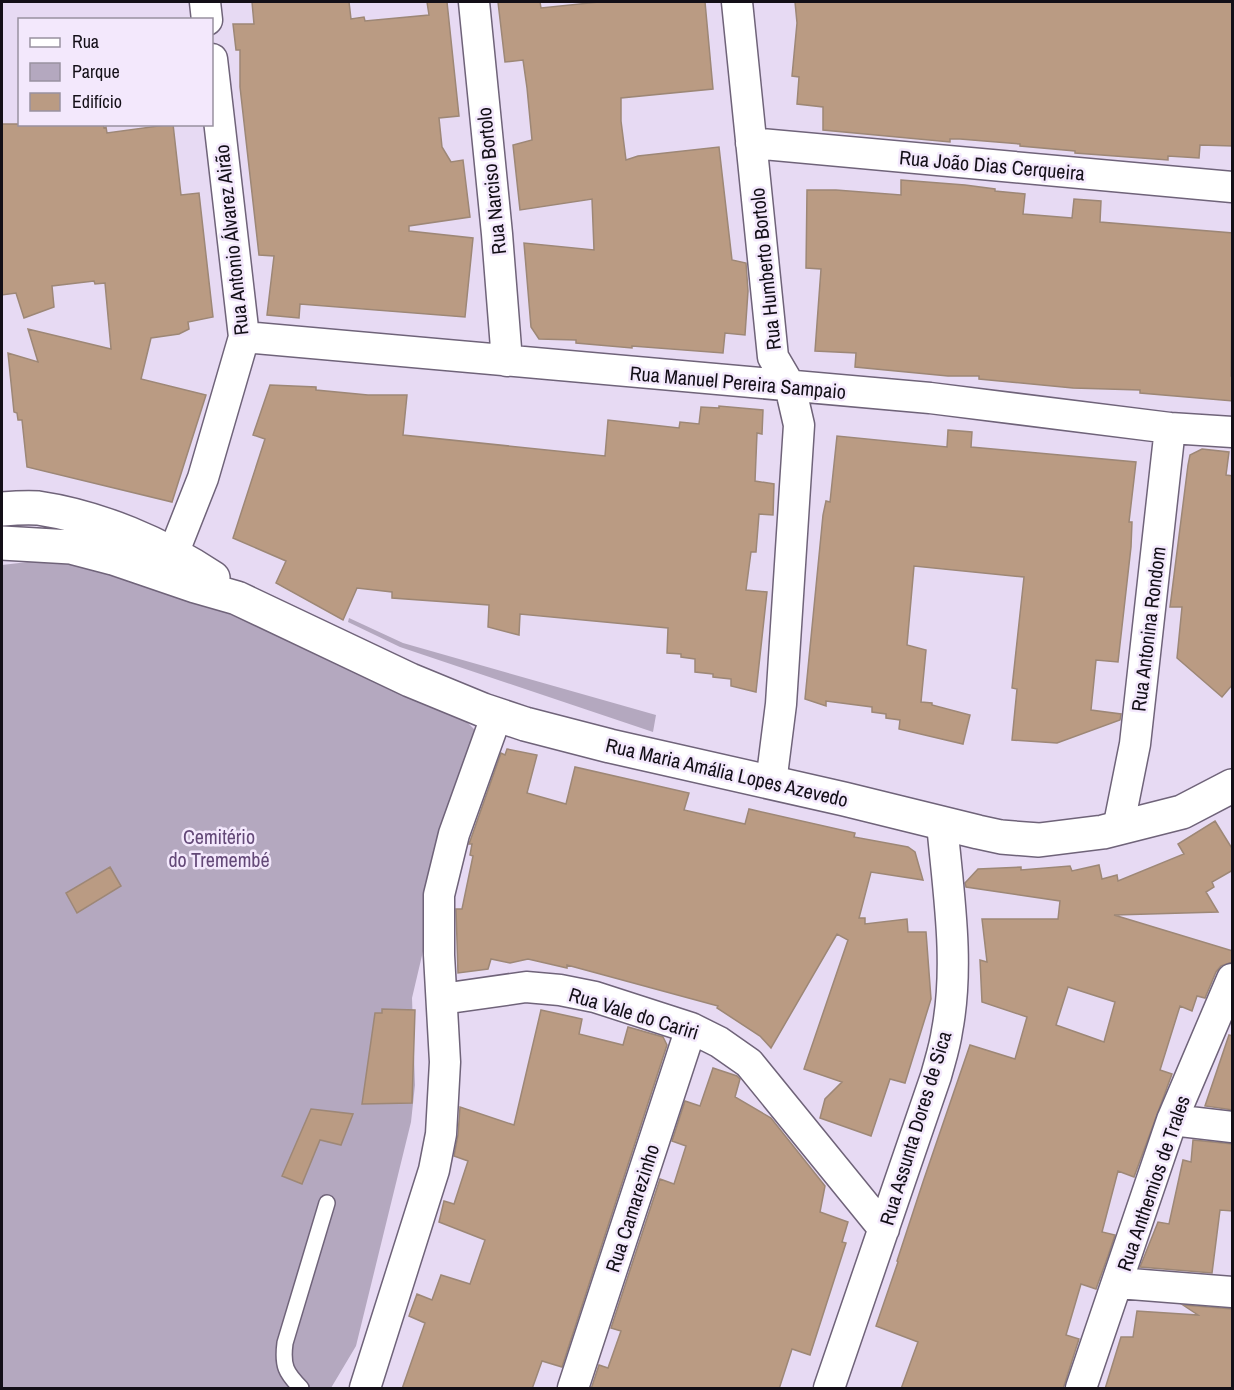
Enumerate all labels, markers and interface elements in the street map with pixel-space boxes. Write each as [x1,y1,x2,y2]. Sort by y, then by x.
legend [18,18,213,126]
text: Rua [72,29,99,54]
text: Parque [72,59,120,84]
text: Edifício [72,89,122,114]
street label: Rua Narciso Bortolo [470,106,512,256]
street label: Rua Antonio Álvarez Airão [208,143,254,337]
street label: Rua João Dias Cerqueira [898,143,1086,187]
street label: Rua Humberto Bortolo [743,186,787,352]
street label: Rua Manuel Pereira Sampaio [629,359,847,405]
street label: Rua Antonina Rondom [1124,545,1172,713]
street label: Rua Maria Amália Lopes Azevedo [603,731,851,813]
park label: Cemitério do Tremembé [168,823,270,873]
street label: Rua Vale do Cariri [566,980,702,1046]
street label: Rua Assunta Dores de Sica [873,1028,957,1228]
street label: Rua Anthemios de Trales [1110,1092,1196,1274]
street label: Rua Camarezinho [599,1141,665,1275]

